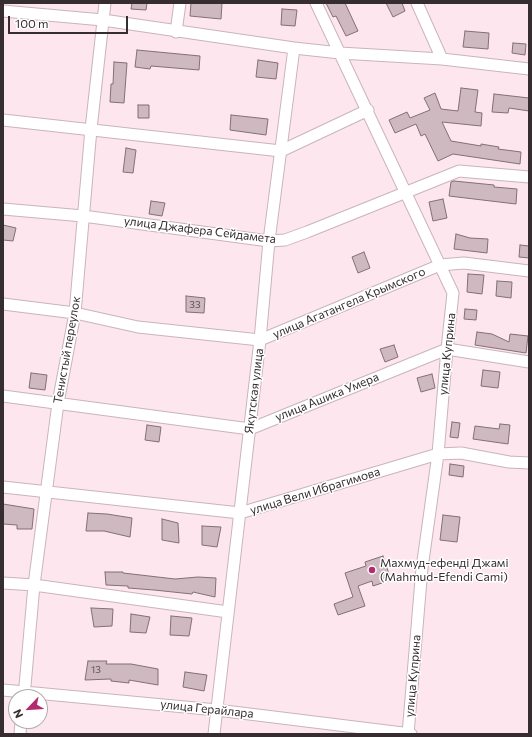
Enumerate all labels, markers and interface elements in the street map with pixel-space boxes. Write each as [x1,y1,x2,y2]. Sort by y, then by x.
scale bar [10,8,130,34]
text: 100 m [15,16,49,30]
street label: улица Джафера Сейдамета [123,214,277,246]
street label: улица Агатангела Крымского [271,264,427,342]
street label: Тенистый переулок [50,295,84,405]
house number: 33 [189,299,201,311]
street label: улица Куприна [436,312,458,396]
street label: Якутская улица [242,347,266,435]
street label: улица Ашика Умера [273,370,381,424]
street label: улица Вели Ибрагимова [248,464,382,518]
place label: Махмуд-ефенді Джамі (Mahmud-Efendi Cami) [380,556,508,584]
marker: Махмуд-ефенді Джамі (Mahmud-Efendi Cami) [367,565,377,575]
street label: улица Куприна [402,634,424,718]
house number: 13 [91,664,101,676]
north arrow [8,689,48,729]
street label: улица Герайлара [160,697,254,721]
text: N [10,707,25,720]

